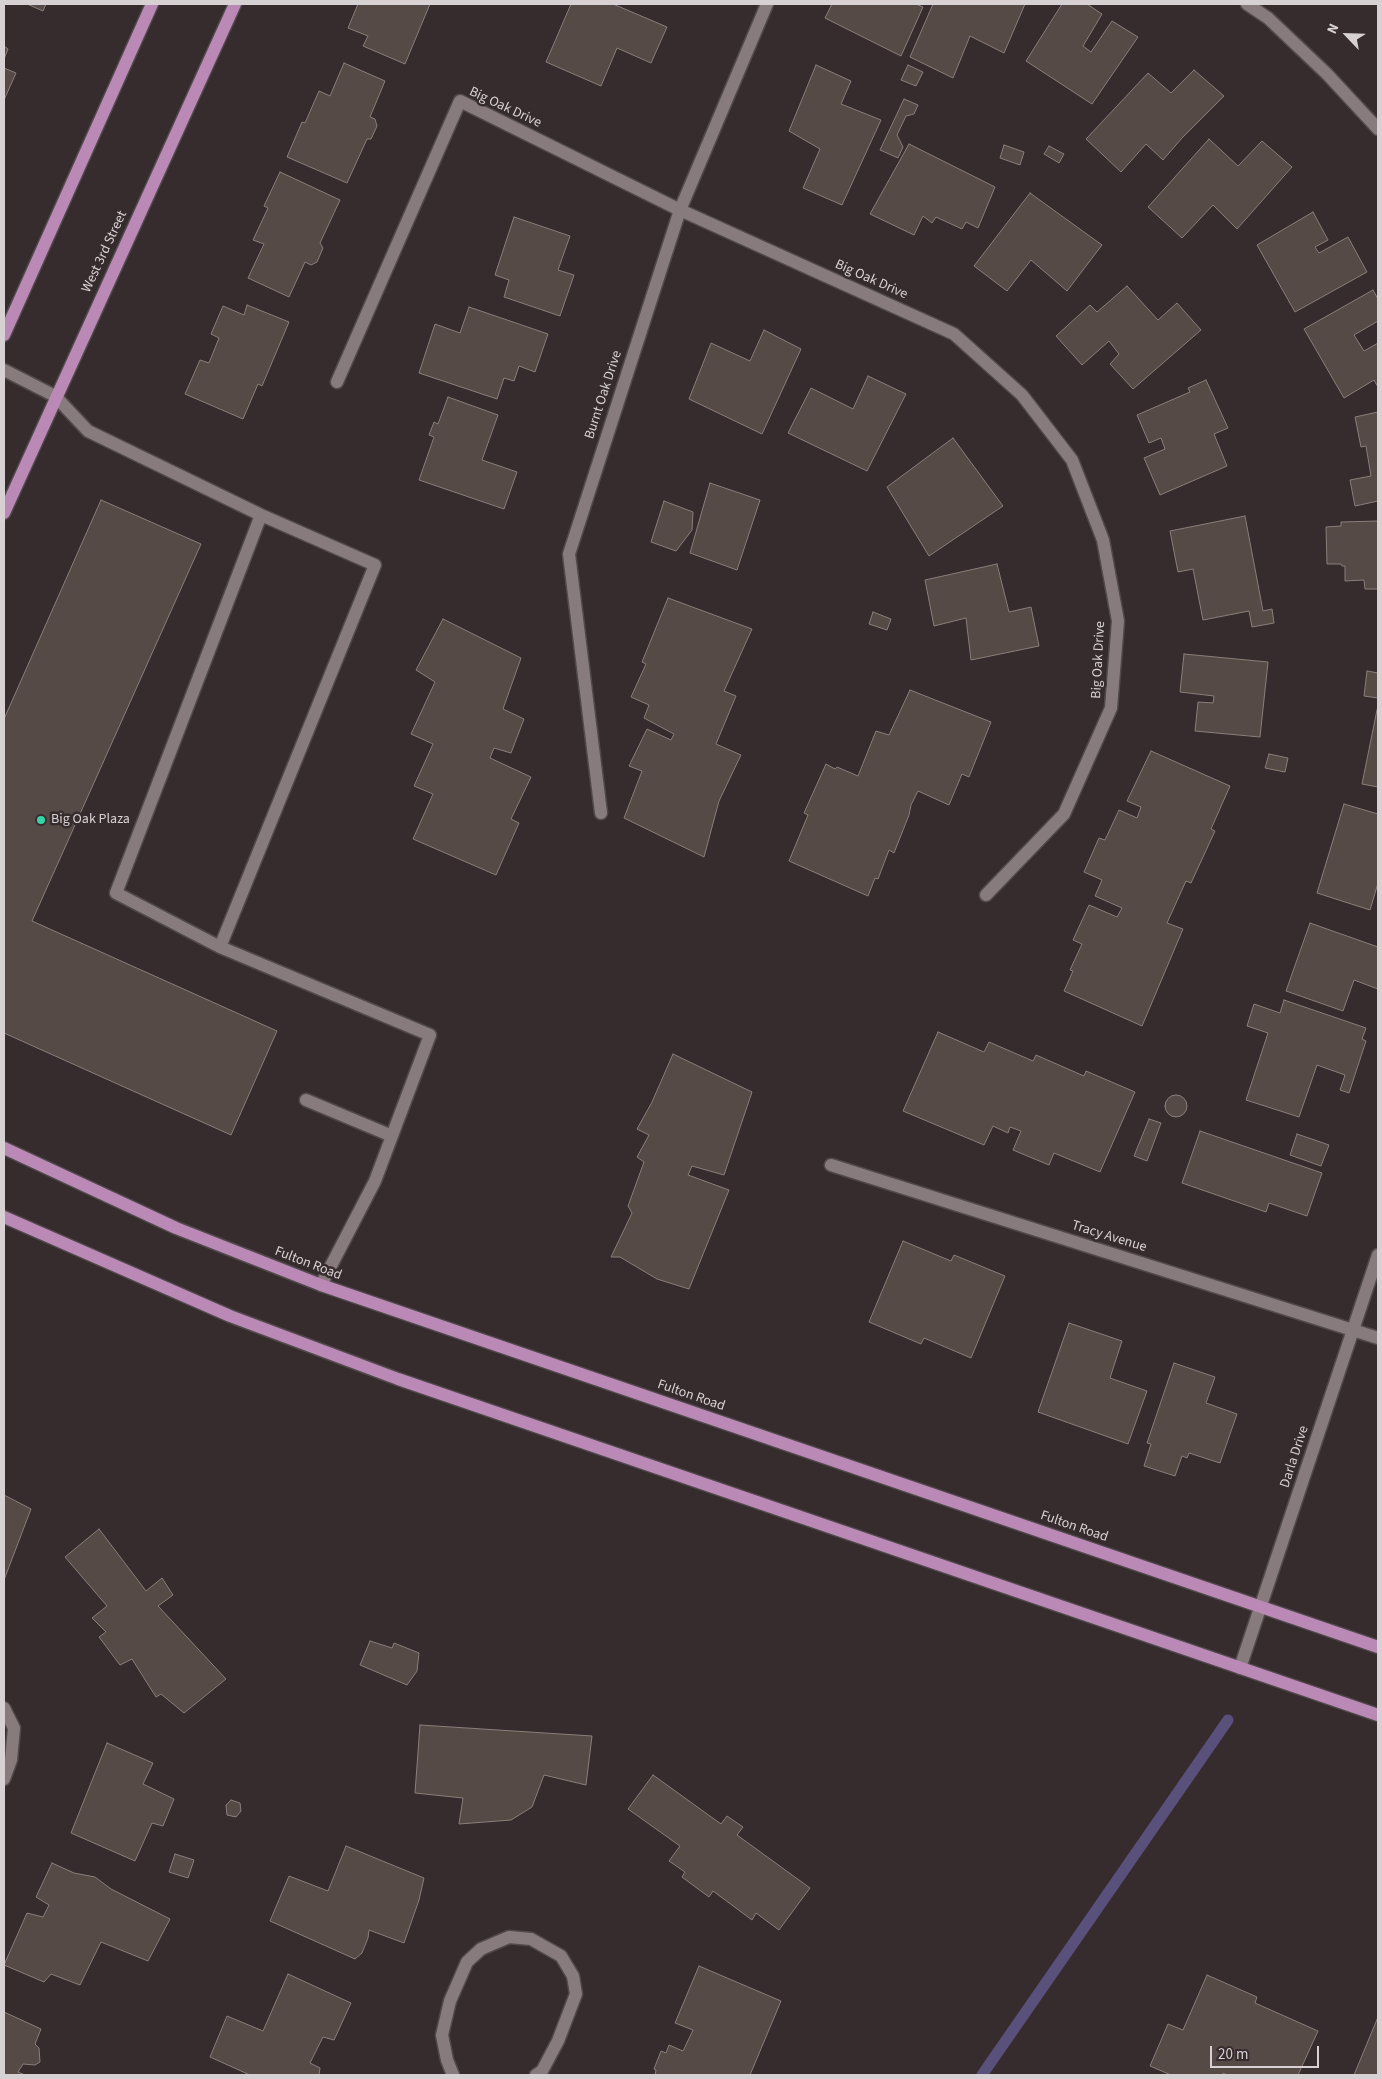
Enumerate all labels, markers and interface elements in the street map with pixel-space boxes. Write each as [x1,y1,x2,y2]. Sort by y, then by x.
north arrow [1322,10,1372,60]
text: N [1322,21,1344,37]
street label: Big Oak Drive [466,84,544,132]
street label: West 3rd Street [79,208,131,296]
street label: Big Oak Drive [832,256,910,304]
street label: Burnt Oak Drive [582,349,626,441]
street label: Big Oak Drive [1089,621,1109,699]
place label: Big Oak Plaza [51,812,130,828]
marker: Big Oak Plaza [35,814,47,826]
street label: Tracy Avenue [1070,1218,1148,1256]
street label: Fulton Road [272,1244,344,1284]
street label: Fulton Road [655,1377,727,1415]
street label: Darla Drive [1277,1424,1313,1490]
street label: Fulton Road [1038,1508,1110,1546]
scale bar [1212,2036,1321,2068]
text: 20 m [1218,2044,1248,2065]

